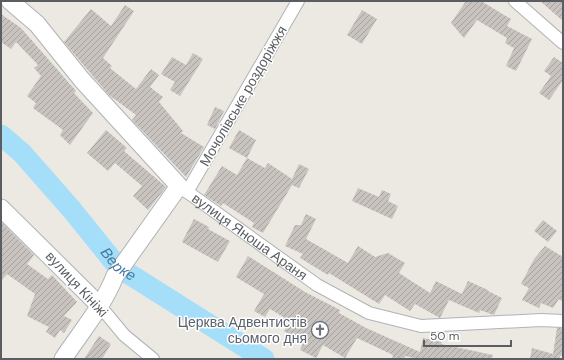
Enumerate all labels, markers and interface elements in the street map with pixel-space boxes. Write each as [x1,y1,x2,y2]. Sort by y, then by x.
street label: Мочолівське роздоріжжя [195,22,291,170]
street label: вулиця Яноша Араня [188,189,311,284]
water label: Верке [96,243,140,286]
street label: вулиця Кініжі [42,247,112,321]
place label: Церква Адвентистів сьомого дня [178,313,307,347]
church icon: Церква Адвентистів сьомого дня [310,320,330,340]
scale bar [424,322,511,348]
text: 50 m [430,328,459,344]

